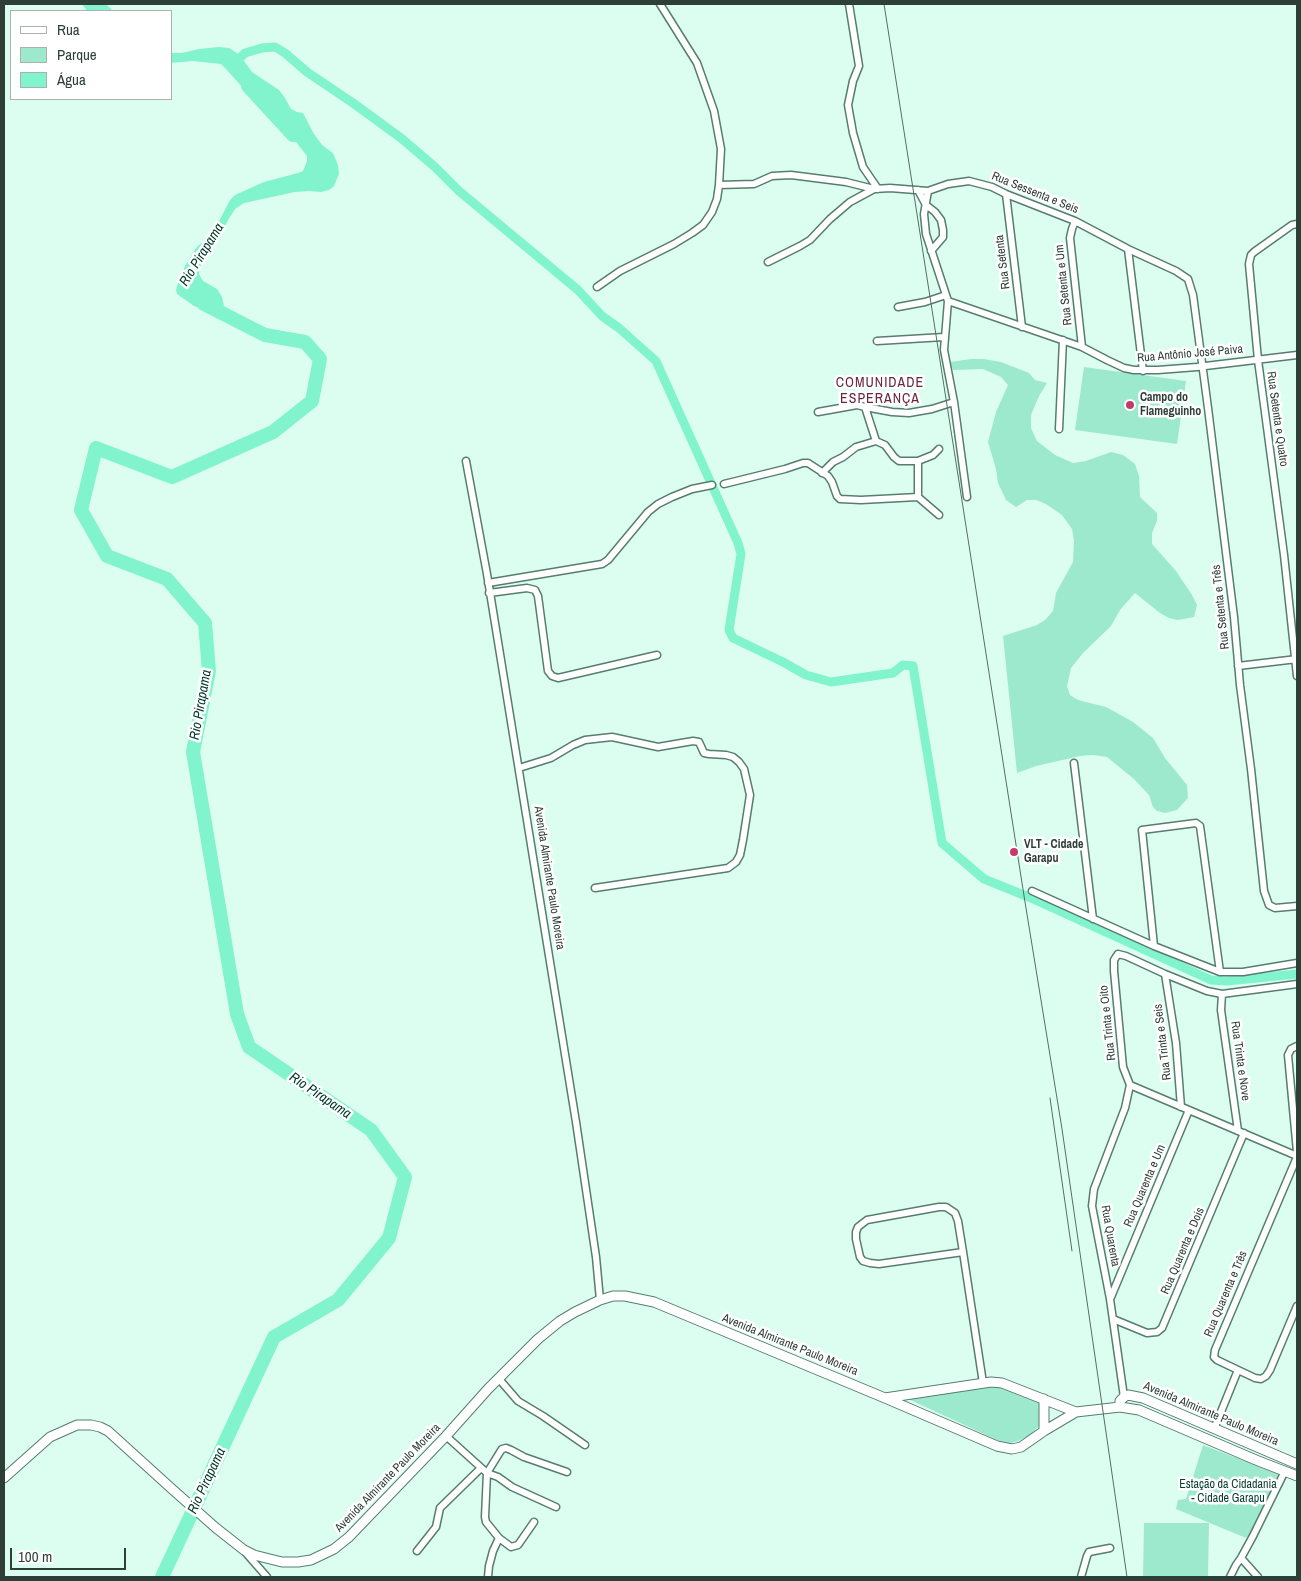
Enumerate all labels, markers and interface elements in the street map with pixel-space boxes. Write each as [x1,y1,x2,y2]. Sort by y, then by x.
legend [10,10,172,100]
text: Rua [57,19,80,40]
text: Parque [57,44,97,65]
text: Água [57,69,86,90]
street label: Rua Sessenta e Seis [989,169,1081,217]
water label: Rio Pirapama [176,221,228,289]
street label: Rua Setenta [993,234,1013,290]
street label: Rua Setenta e Um [1053,244,1075,326]
street label: Rua Antônio José Paiva [1137,342,1243,366]
street label: Rua Setenta e Quatro [1263,371,1291,467]
district label: COMUNIDADE ESPERANÇA [835,375,925,408]
place label: Campo do Flameguinho [1140,391,1201,419]
marker: Campo do Flameguinho [1124,399,1136,411]
street label: Rua Setenta e Três [1209,564,1233,650]
water label: Rio Pirapama [187,669,215,741]
street label: Avenida Almirante Paulo Moreira [531,805,567,951]
place label: VLT - Cidade Garapu [1024,838,1083,866]
marker: VLT - Cidade Garapu [1008,846,1020,858]
street label: Rua Trinta e Oito [1097,985,1119,1061]
street label: Rua Trinta e Seis [1151,1003,1175,1081]
street label: Rua Trinta e Nove [1227,1020,1253,1102]
water label: Rio Pirapama [286,1069,354,1123]
street label: Rua Quarenta e Um [1121,1143,1169,1229]
street label: Rua Quarenta [1098,1204,1122,1268]
street label: Rua Quarenta e Dois [1158,1205,1208,1297]
street label: Rua Quarenta e Três [1201,1249,1251,1339]
street label: Avenida Almirante Paulo Moreira [720,1311,860,1379]
street label: Avenida Almirante Paulo Moreira [1141,1379,1281,1449]
street label: Avenida Almirante Paulo Moreira [332,1421,444,1535]
water label: Rio Pirapama [184,1445,230,1517]
park label: Estação da Cidadania - Cidade Garapu [1179,1478,1277,1506]
scale bar [12,1538,129,1570]
text: 100 m [18,1546,52,1567]

